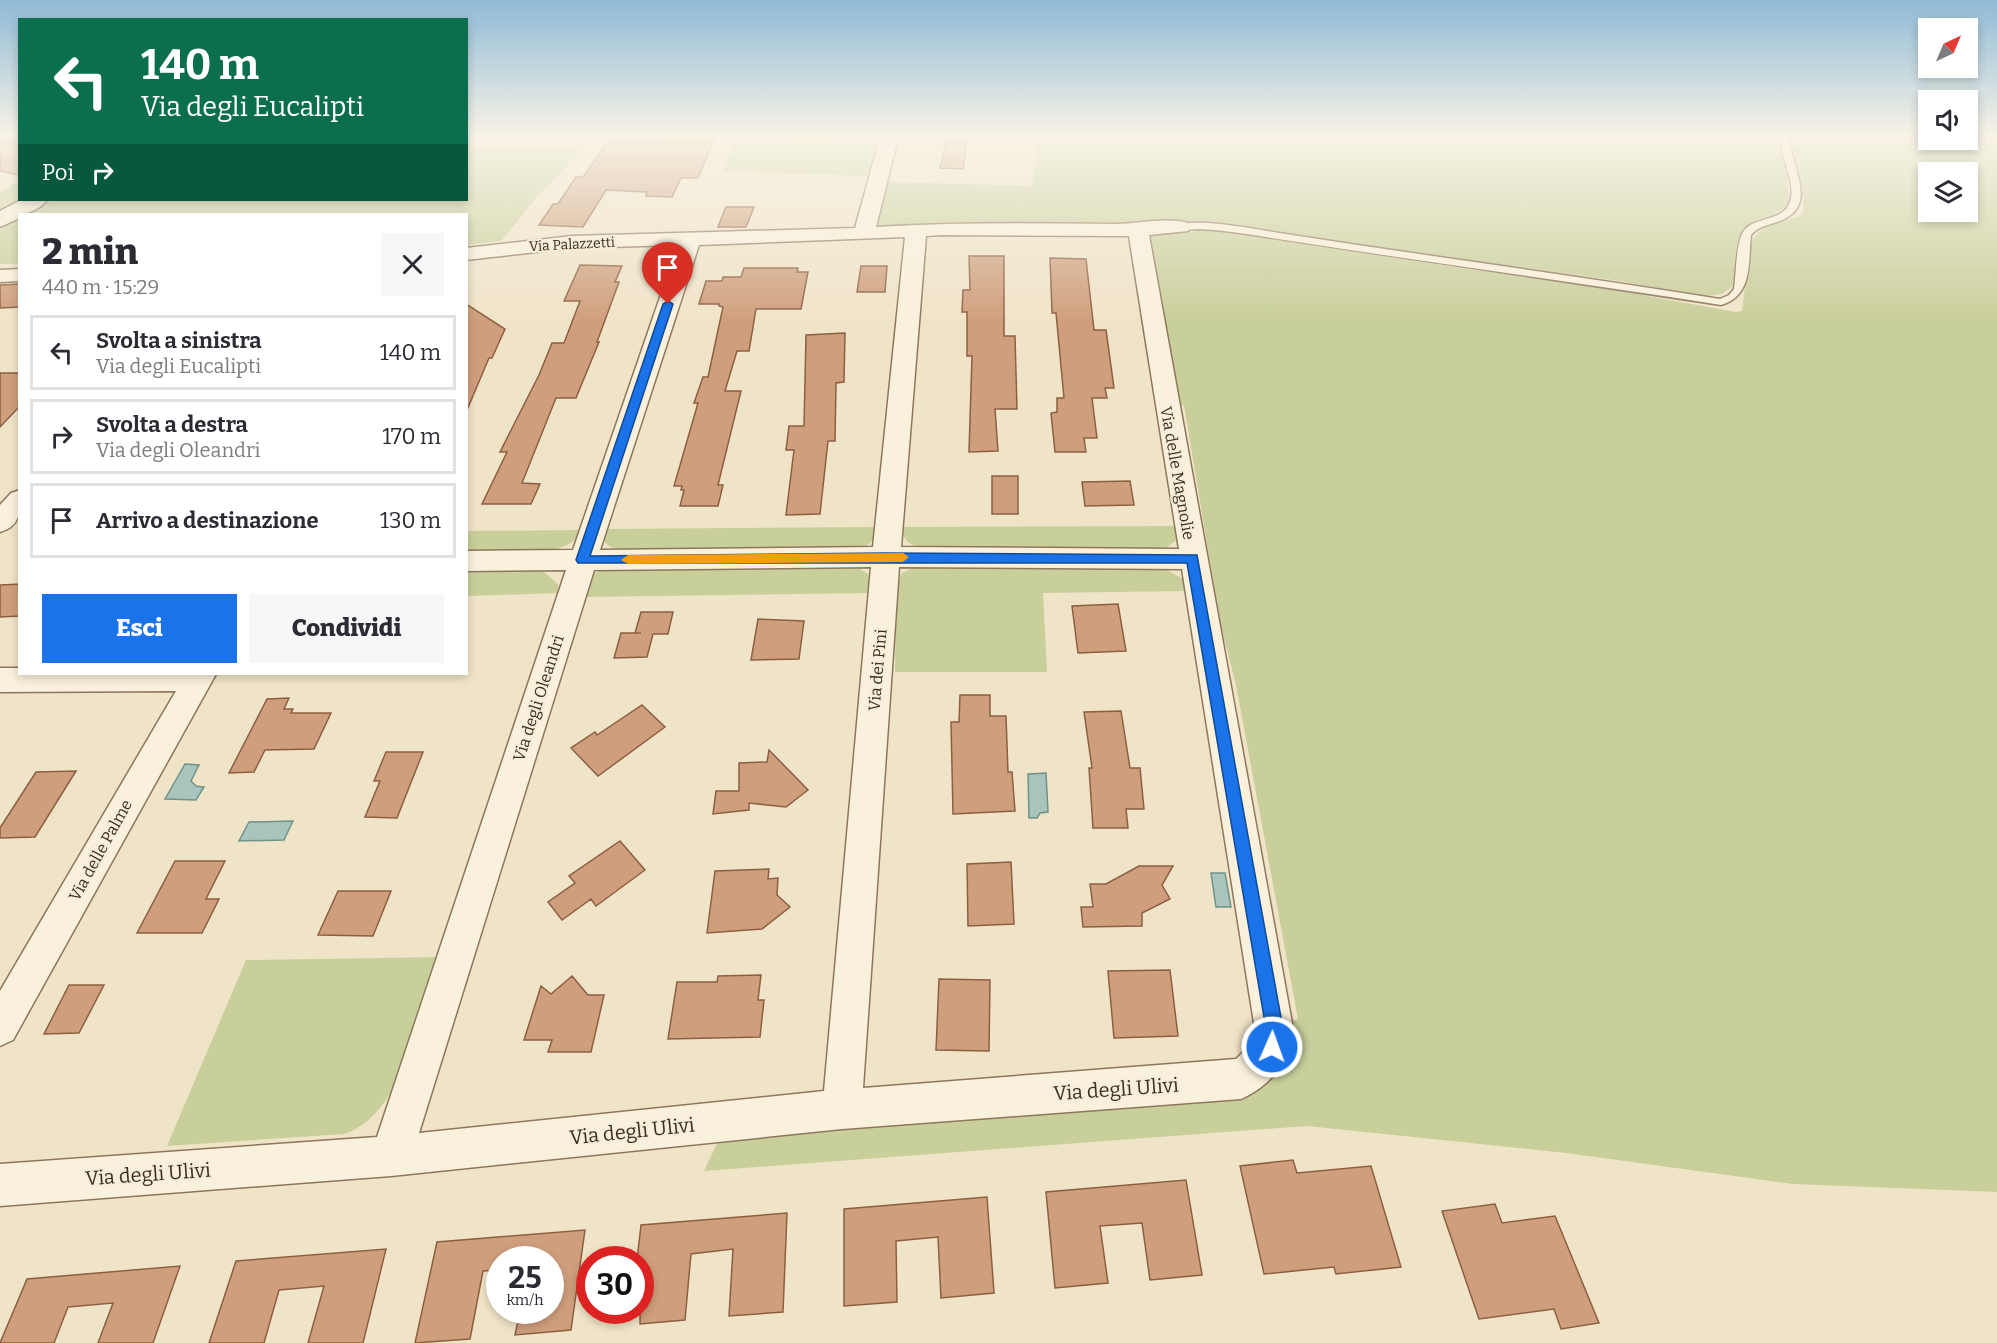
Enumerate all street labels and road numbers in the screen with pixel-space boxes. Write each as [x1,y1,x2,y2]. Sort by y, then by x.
street label: Via Palazzetti [529,234,615,255]
street label: Via delle Magnolie [1156,405,1199,541]
street label: Via dei Pini [864,628,891,712]
street label: Via degli Oleandri [509,632,568,764]
street label: Via delle Palme [65,796,136,904]
street label: Via degli Ulivi [1052,1073,1180,1105]
street label: Via degli Ulivi [568,1112,696,1150]
street label: Via degli Ulivi [84,1158,212,1190]

